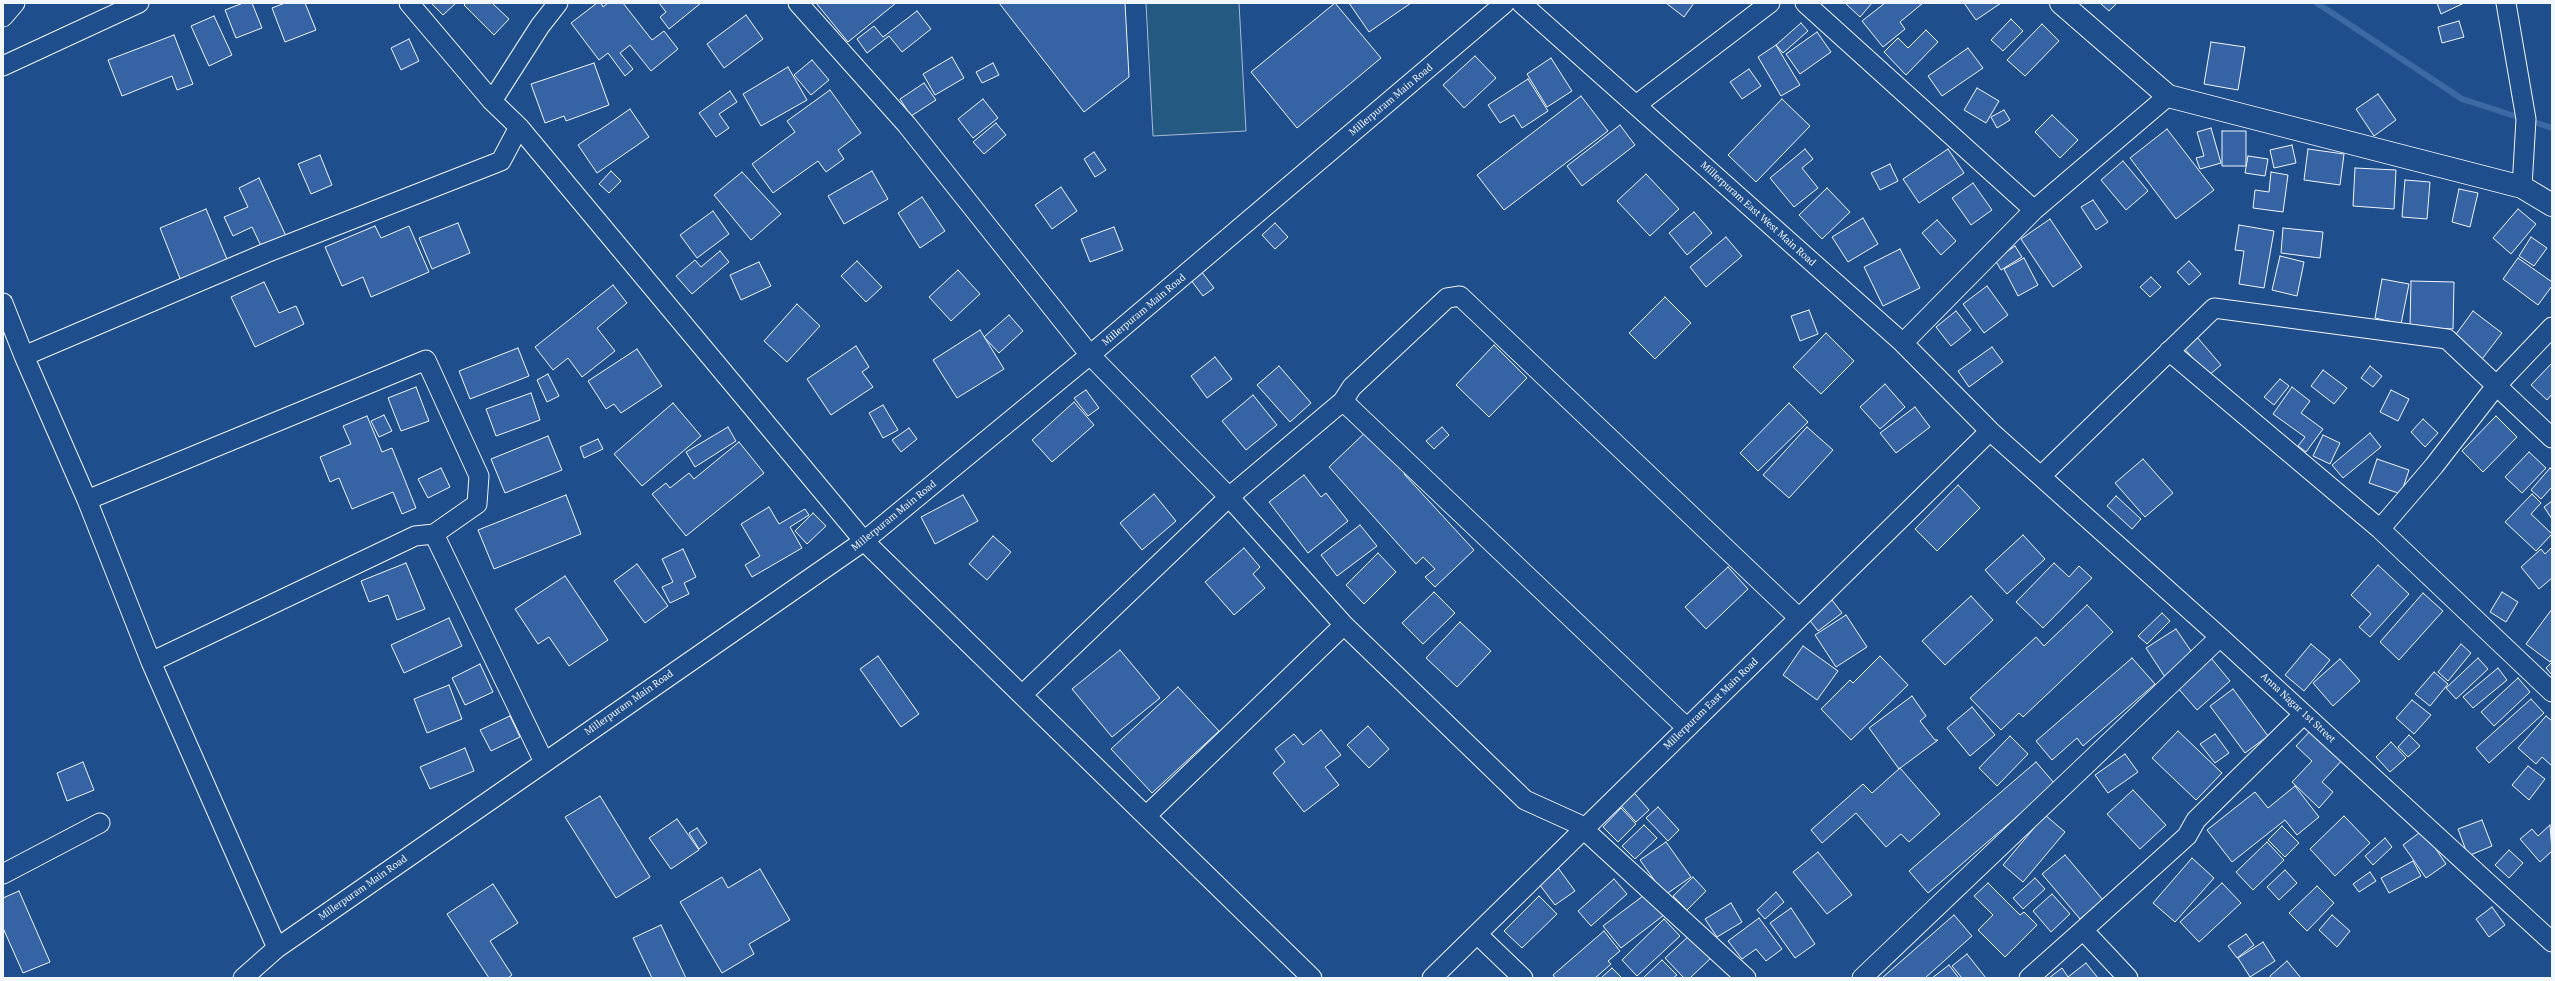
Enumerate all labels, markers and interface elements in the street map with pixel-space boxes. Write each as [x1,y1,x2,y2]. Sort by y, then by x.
street label: Millerpuram Main Road [1347,62,1435,138]
street label: Millerpuram East West Main Road [1698,159,1818,269]
street label: Millerpuram Main Road [1100,272,1188,348]
street label: Millerpuram Main Road [849,478,939,554]
street label: Millerpuram East Main Road [1661,656,1761,752]
street label: Millerpuram Main Road [582,668,676,738]
street label: Anna Nagar 1st Street [2258,670,2338,746]
street label: Millerpuram Main Road [316,853,410,923]

